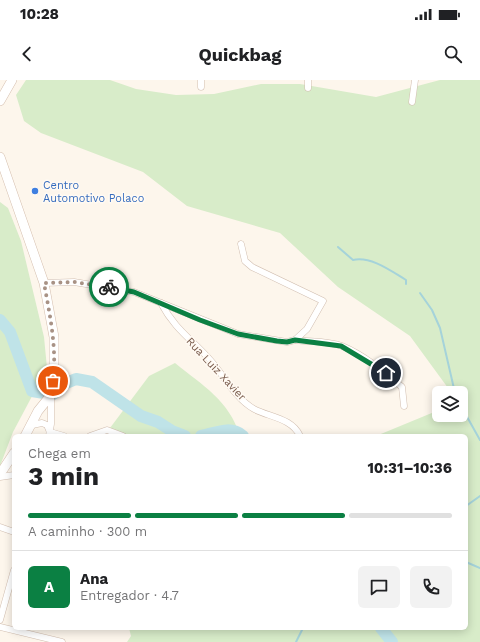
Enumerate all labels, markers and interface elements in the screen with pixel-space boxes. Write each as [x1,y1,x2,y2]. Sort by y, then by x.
text: 10:28 [20,5,59,23]
icon: back [16,43,38,65]
icon: search [442,43,464,65]
text: Quickbag [199,44,281,65]
place label: Centro Automotivo Polaco [43,179,144,205]
marker: Centro Automotivo Polaco [30,186,40,196]
courier [89,267,129,307]
icon: bike [98,276,120,298]
street label: Rua Luiz Xavier [183,335,249,404]
pin [369,356,403,390]
icon: home [375,362,397,384]
pin [36,364,70,398]
icon: bag [42,370,64,392]
map controls [432,386,468,422]
button: layers [432,386,468,422]
text: Chega em [28,446,91,461]
text: 10:31–10:36 [367,459,452,477]
text: 3 min [28,461,99,491]
text: A caminho · 300 m [28,524,147,539]
button: chat [358,566,400,608]
button: phone [410,566,452,608]
text: Ana [80,570,108,588]
text: A [44,578,54,596]
text: Entregador · 4.7 [80,588,179,603]

